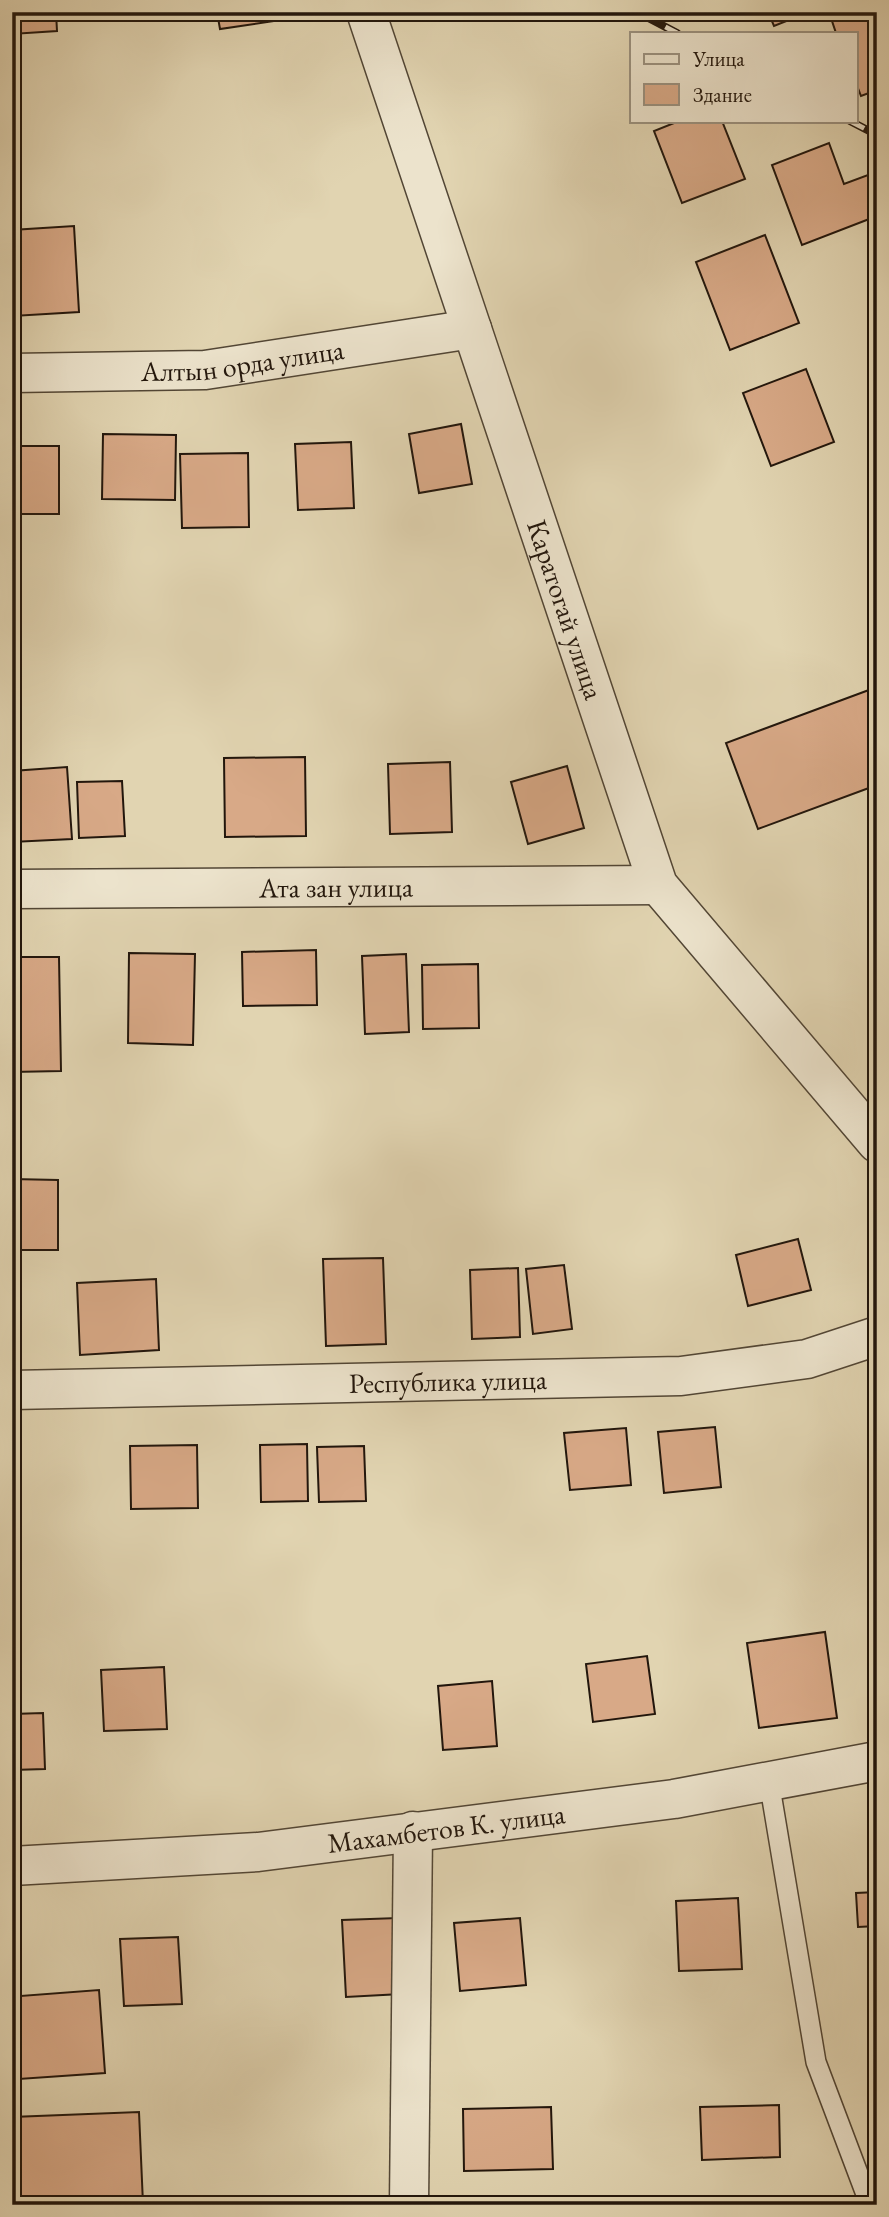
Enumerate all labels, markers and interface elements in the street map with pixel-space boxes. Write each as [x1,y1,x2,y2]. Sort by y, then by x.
legend [630,32,858,122]
text: Улица [692,45,745,72]
text: Здание [693,81,752,108]
street label: Алтын орда улица [140,331,347,389]
street label: Каратогай улица [519,515,613,705]
street label: Ата зан улица [258,869,414,905]
street label: Республика улица [349,1361,548,1401]
street label: Махамбетов К. улица [325,1795,568,1861]

